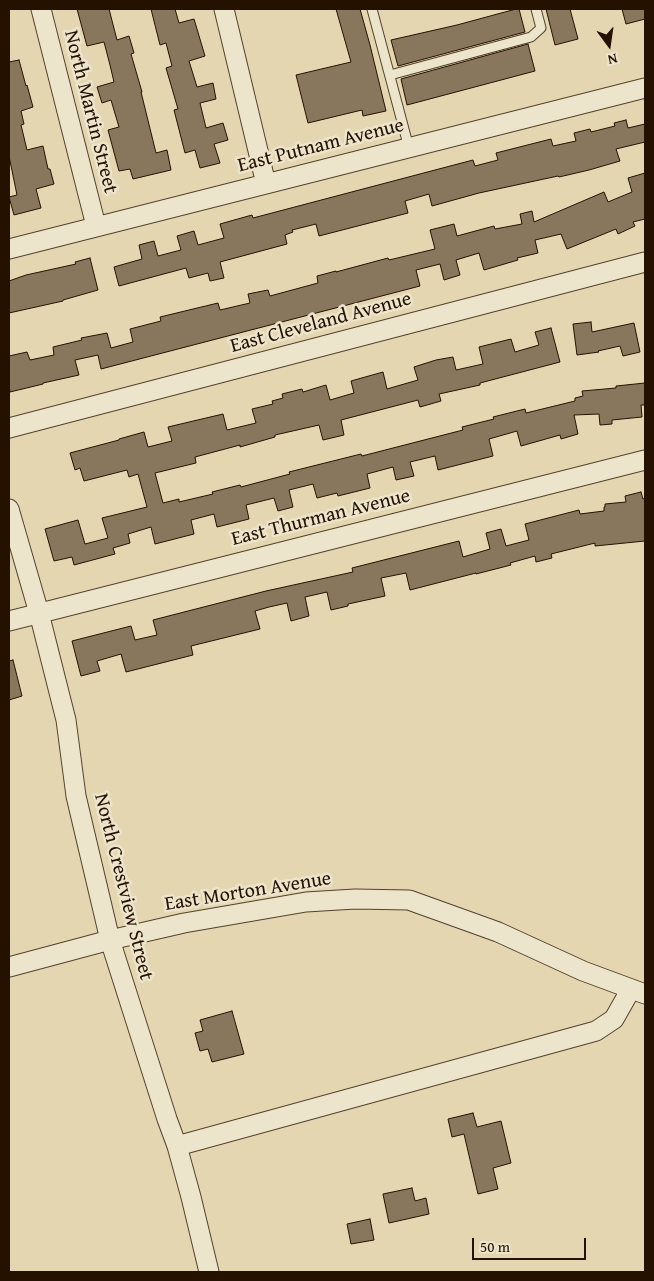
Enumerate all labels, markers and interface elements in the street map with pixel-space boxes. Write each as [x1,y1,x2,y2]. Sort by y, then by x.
north arrow [584,20,634,70]
street label: North Martin Street [58,28,122,196]
text: N [606,49,620,70]
street label: East Putnam Avenue [235,114,407,178]
street label: East Cleveland Avenue [228,287,414,359]
street label: East Thurman Avenue [229,484,413,552]
street label: North Crestview Street [88,791,158,983]
street label: East Morton Avenue [163,867,333,917]
scale bar [474,1228,588,1260]
text: 50 m [480,1236,510,1257]

